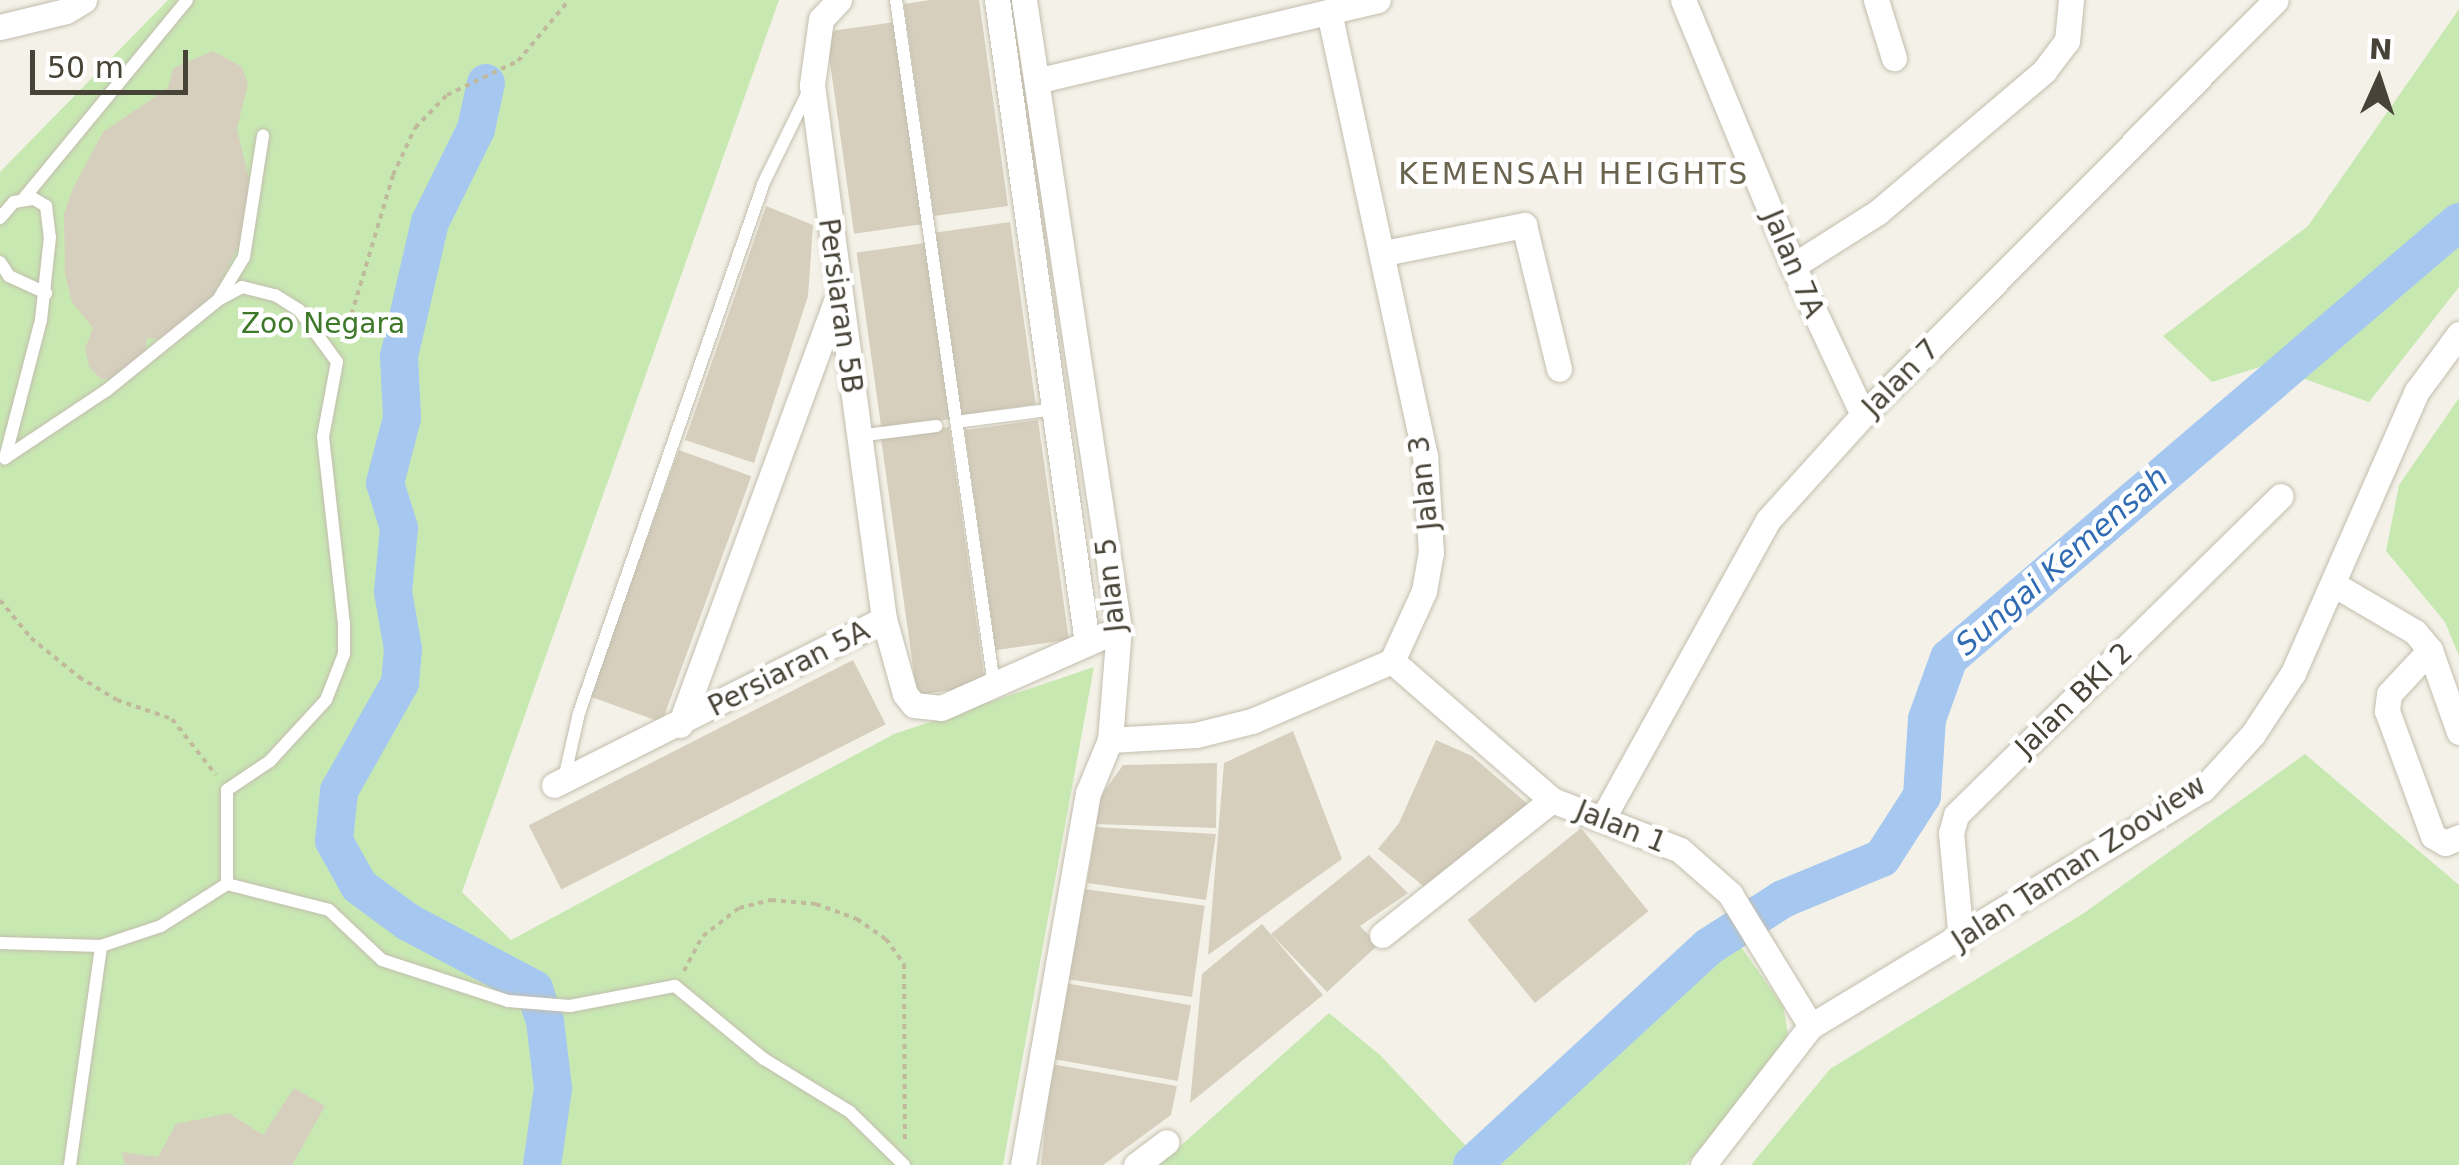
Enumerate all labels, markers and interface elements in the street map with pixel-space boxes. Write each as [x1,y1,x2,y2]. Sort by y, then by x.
scale bar [35,30,192,92]
north arrow [2329,30,2429,130]
text: N [2368,32,2393,67]
text: 50 m [47,50,124,85]
district label: KEMENSAH HEIGHTS [1398,156,1750,192]
street label: Jalan 7A [1755,205,1831,323]
street label: Persiaran 5B [811,216,869,396]
park label: Zoo Negara [241,307,405,341]
street label: Jalan 7 [1856,333,1946,423]
street label: Jalan 3 [1402,434,1446,532]
water label: Sungai Kemensah [1949,459,2175,663]
street label: Jalan 5 [1089,536,1133,634]
street label: Persiaran 5A [703,614,875,724]
street label: Jalan BKI 2 [2009,636,2139,764]
street label: Jalan Taman Zooview [1946,768,2212,958]
street label: Jalan 1 [1571,794,1671,860]

